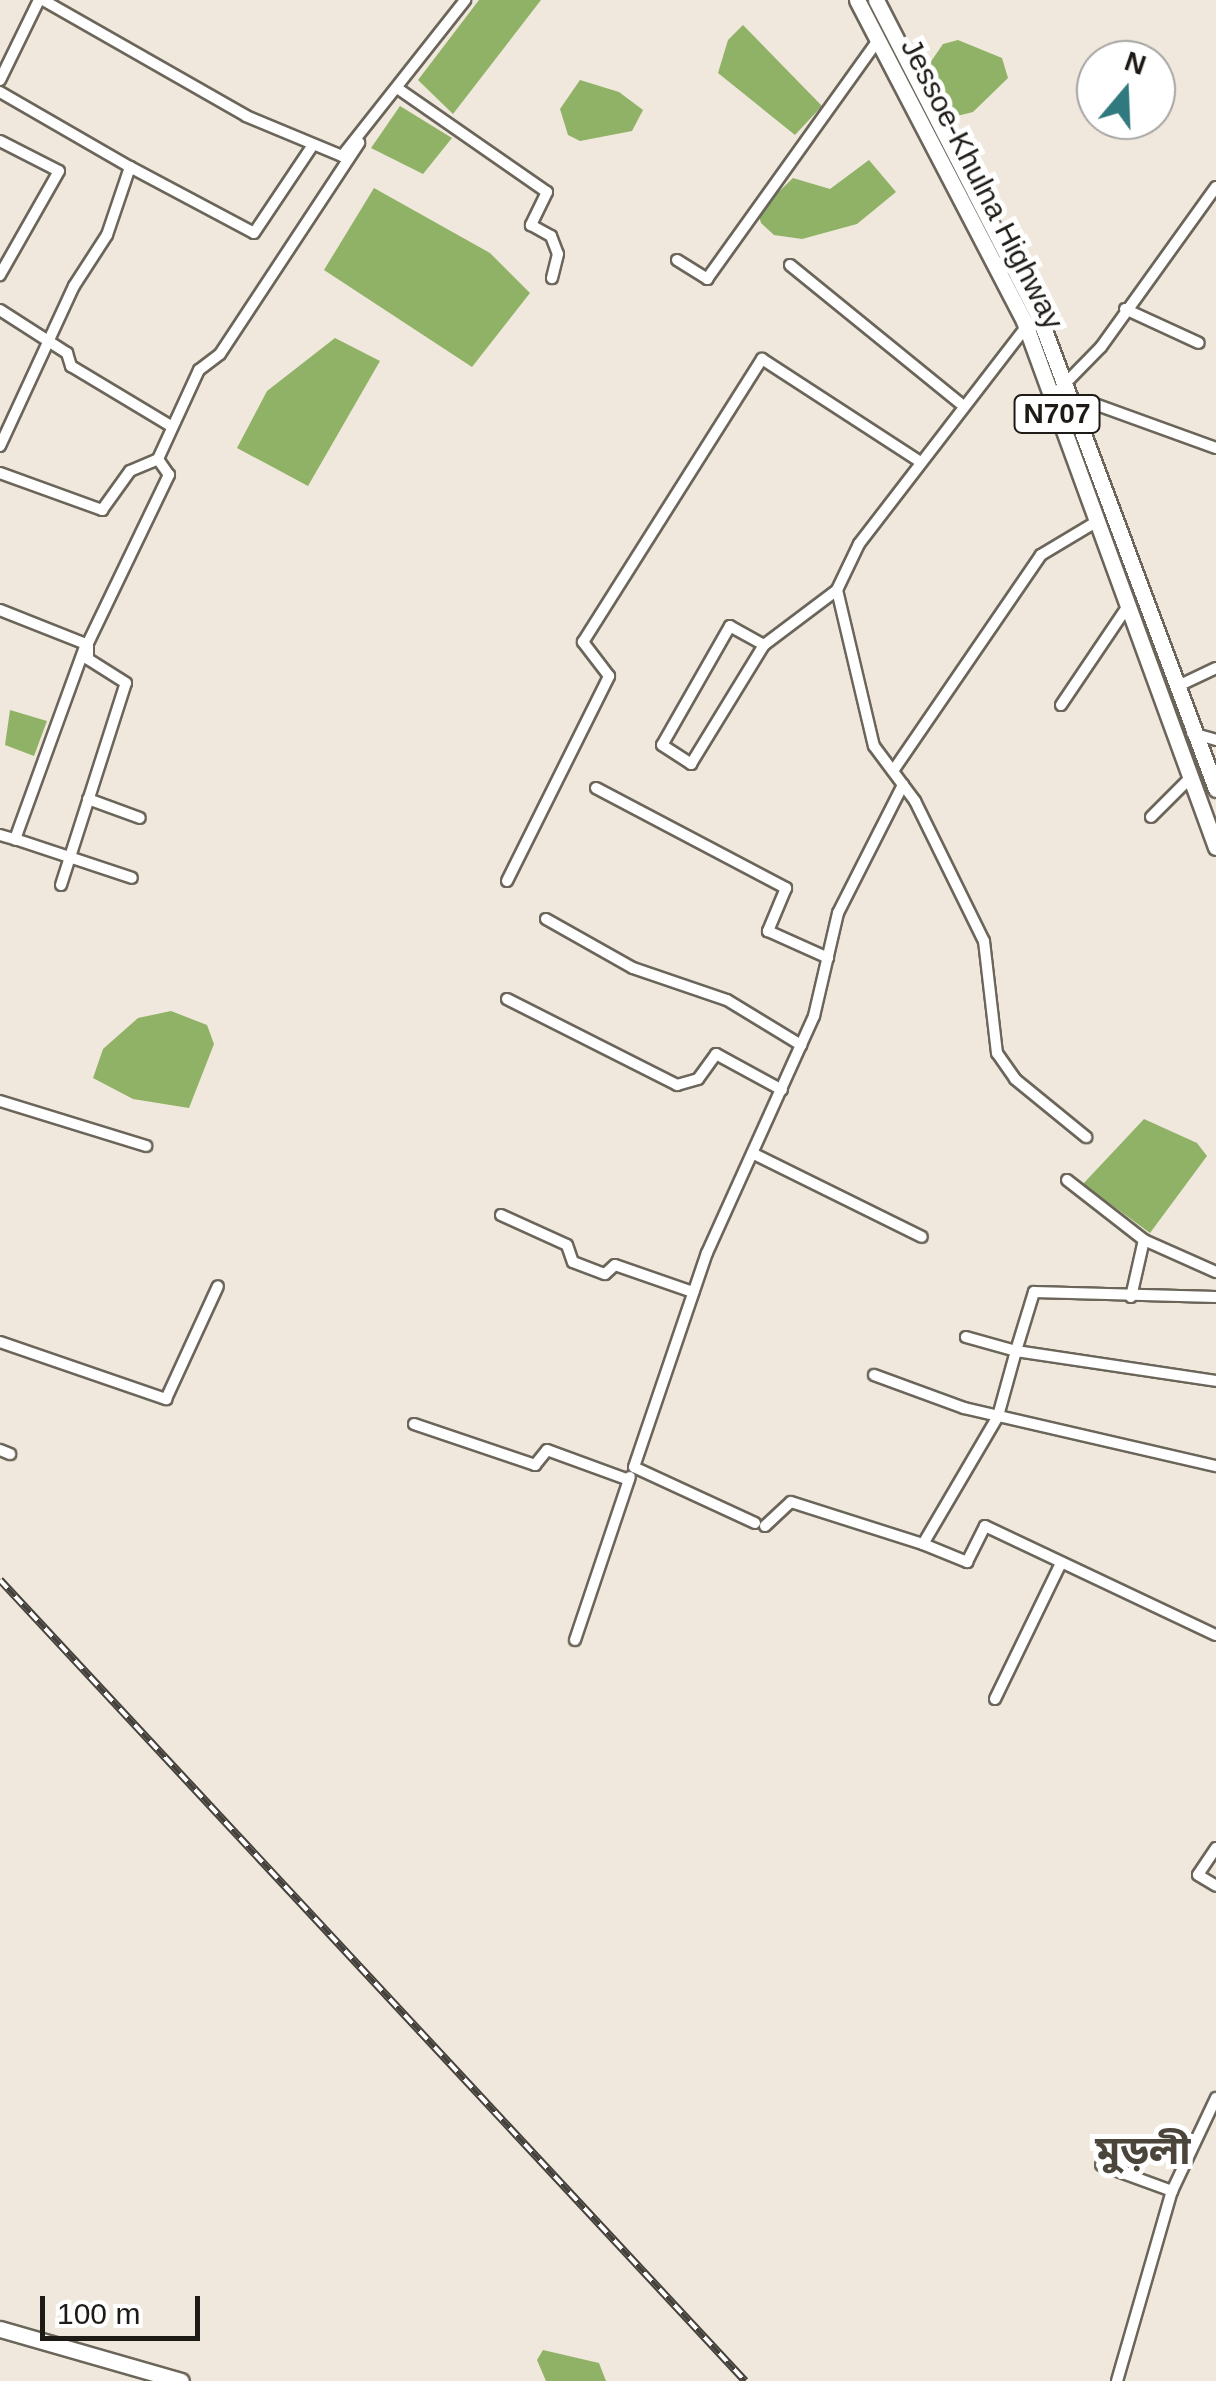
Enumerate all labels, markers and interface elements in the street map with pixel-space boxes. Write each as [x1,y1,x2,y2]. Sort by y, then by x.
street label: Jessoe-Khulna Highway [893,32,1071,336]
north arrow [1076,40,1176,140]
text: N [1121,45,1150,81]
road number: N707 [1012,391,1102,437]
district label: মুড়লী [1095,2126,1191,2174]
scale bar [45,2276,205,2338]
text: 100 m [57,2297,140,2330]

